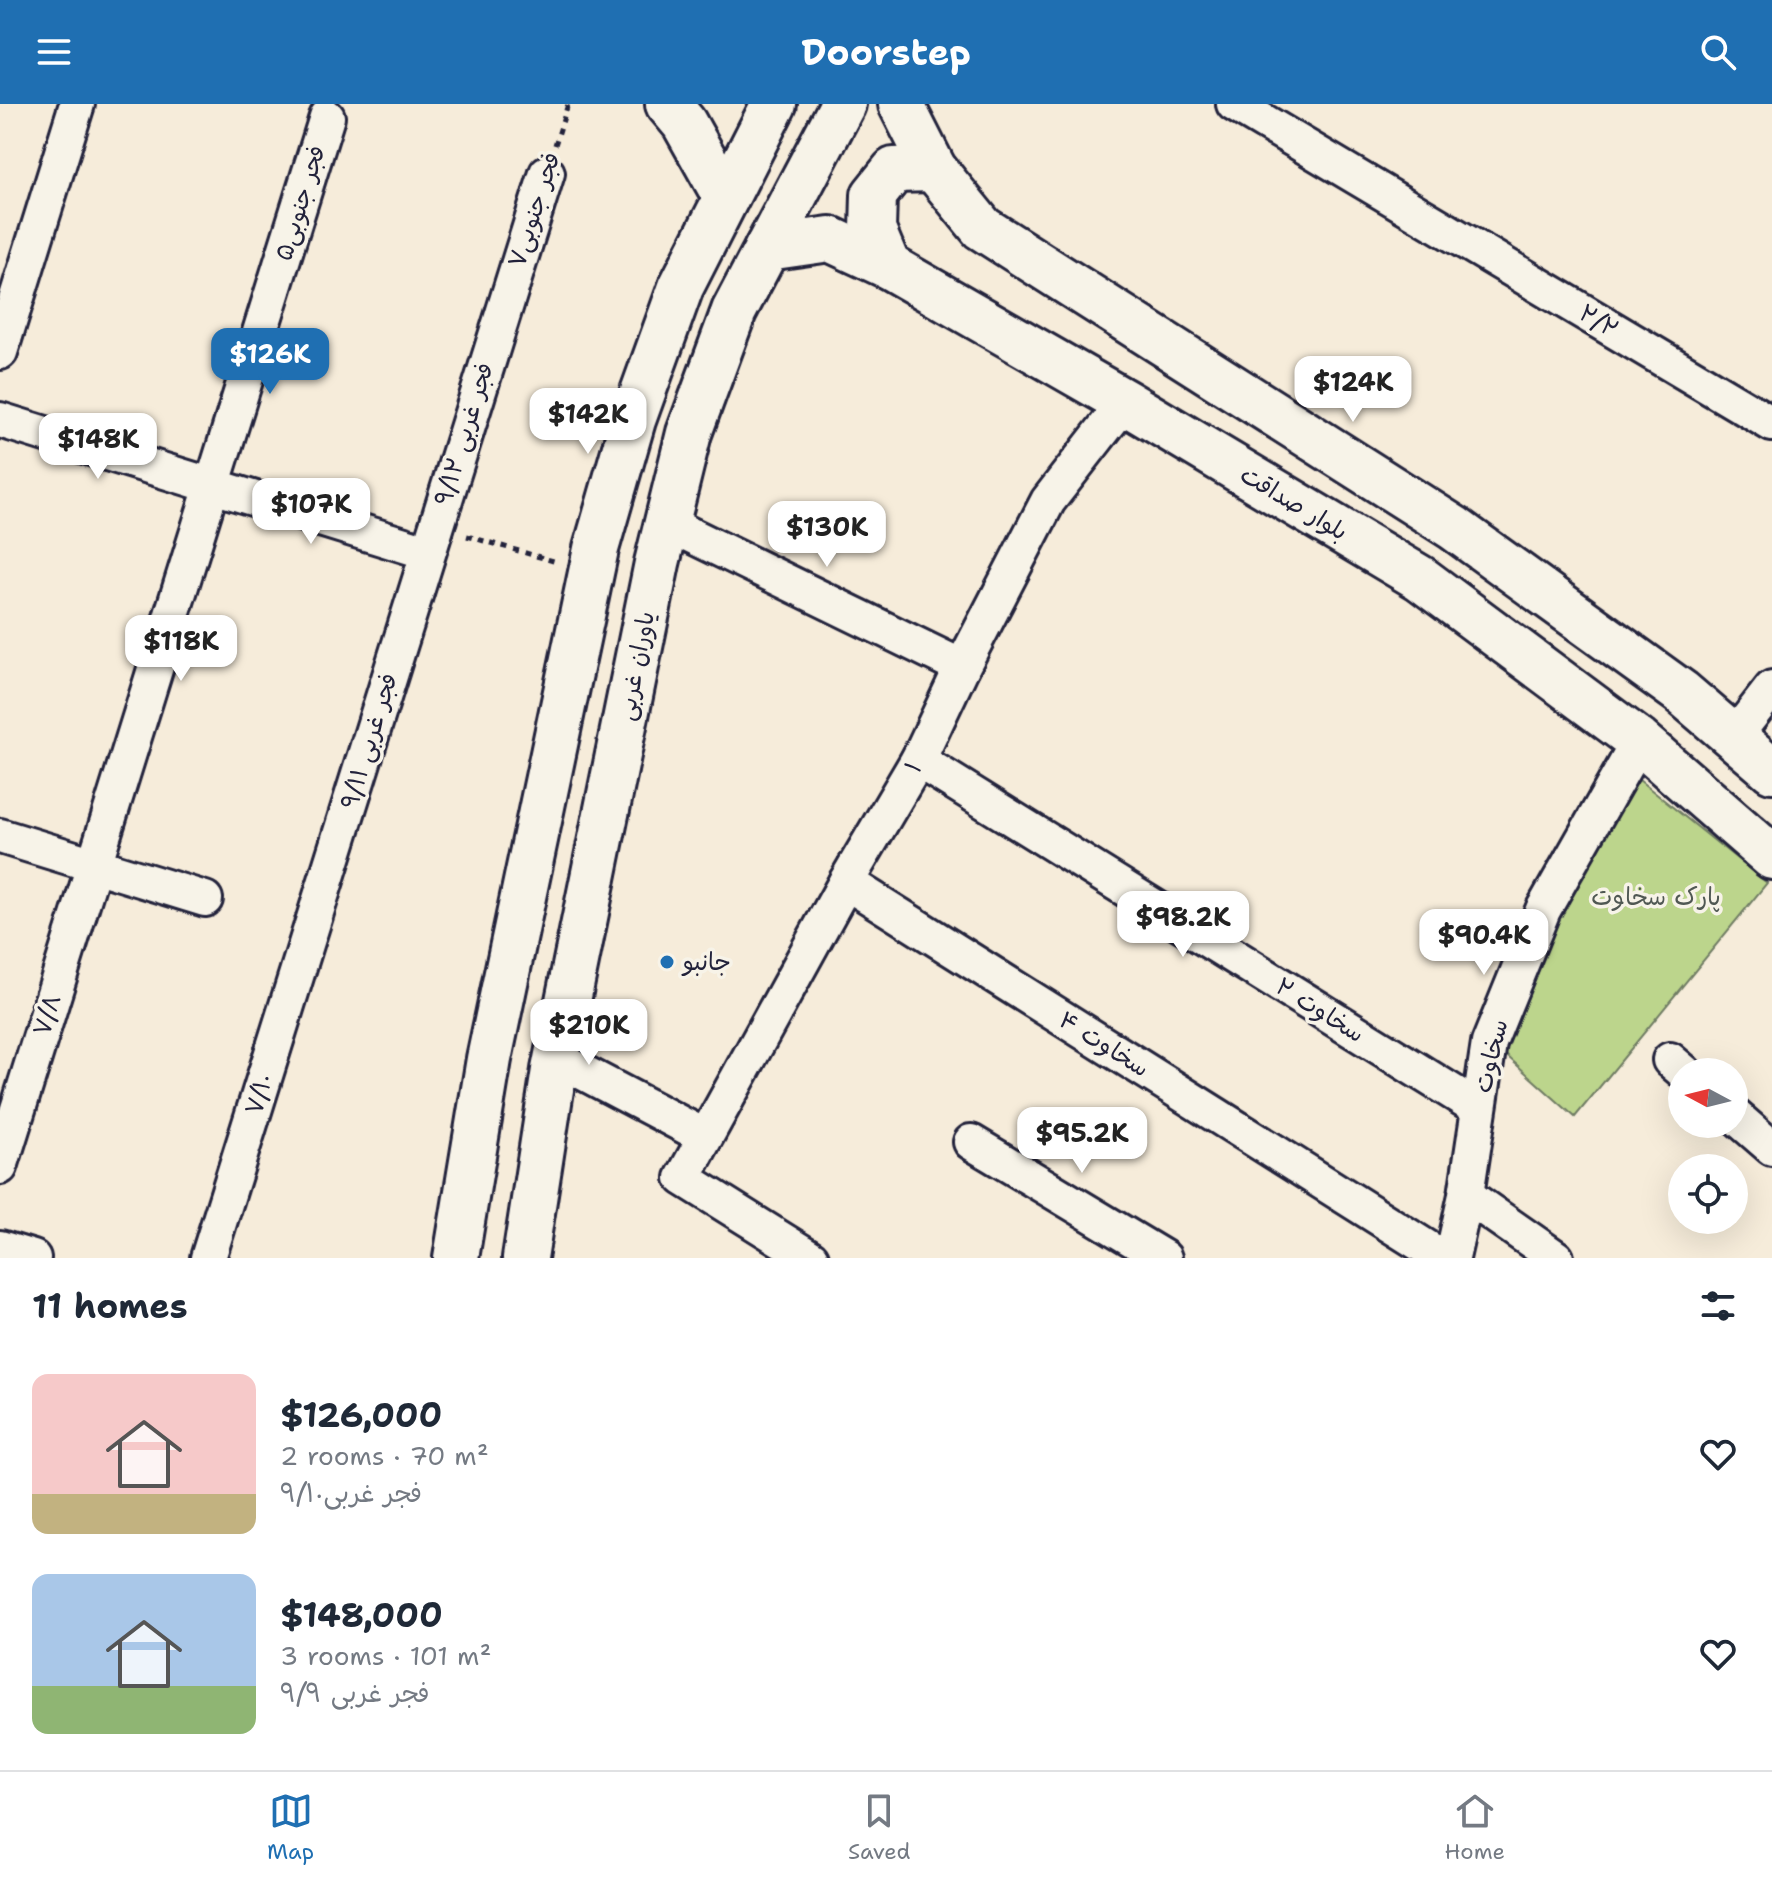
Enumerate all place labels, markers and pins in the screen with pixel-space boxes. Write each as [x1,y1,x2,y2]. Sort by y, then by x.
pin: $126K [214,328,326,396]
pin: $124K [1297,356,1409,424]
pin: $142K [532,388,644,456]
pin: $148K [42,413,154,481]
pin: $107K [255,478,367,546]
pin: $130K [771,501,883,569]
pin: $118K [125,615,237,683]
pin: $98.2K [1118,891,1248,959]
pin: $90.4K [1419,909,1549,977]
place label: جانبو [681,946,731,978]
marker: جانبو [658,953,676,971]
pin: $210K [533,999,645,1067]
pin: $95.2K [1017,1107,1147,1175]

